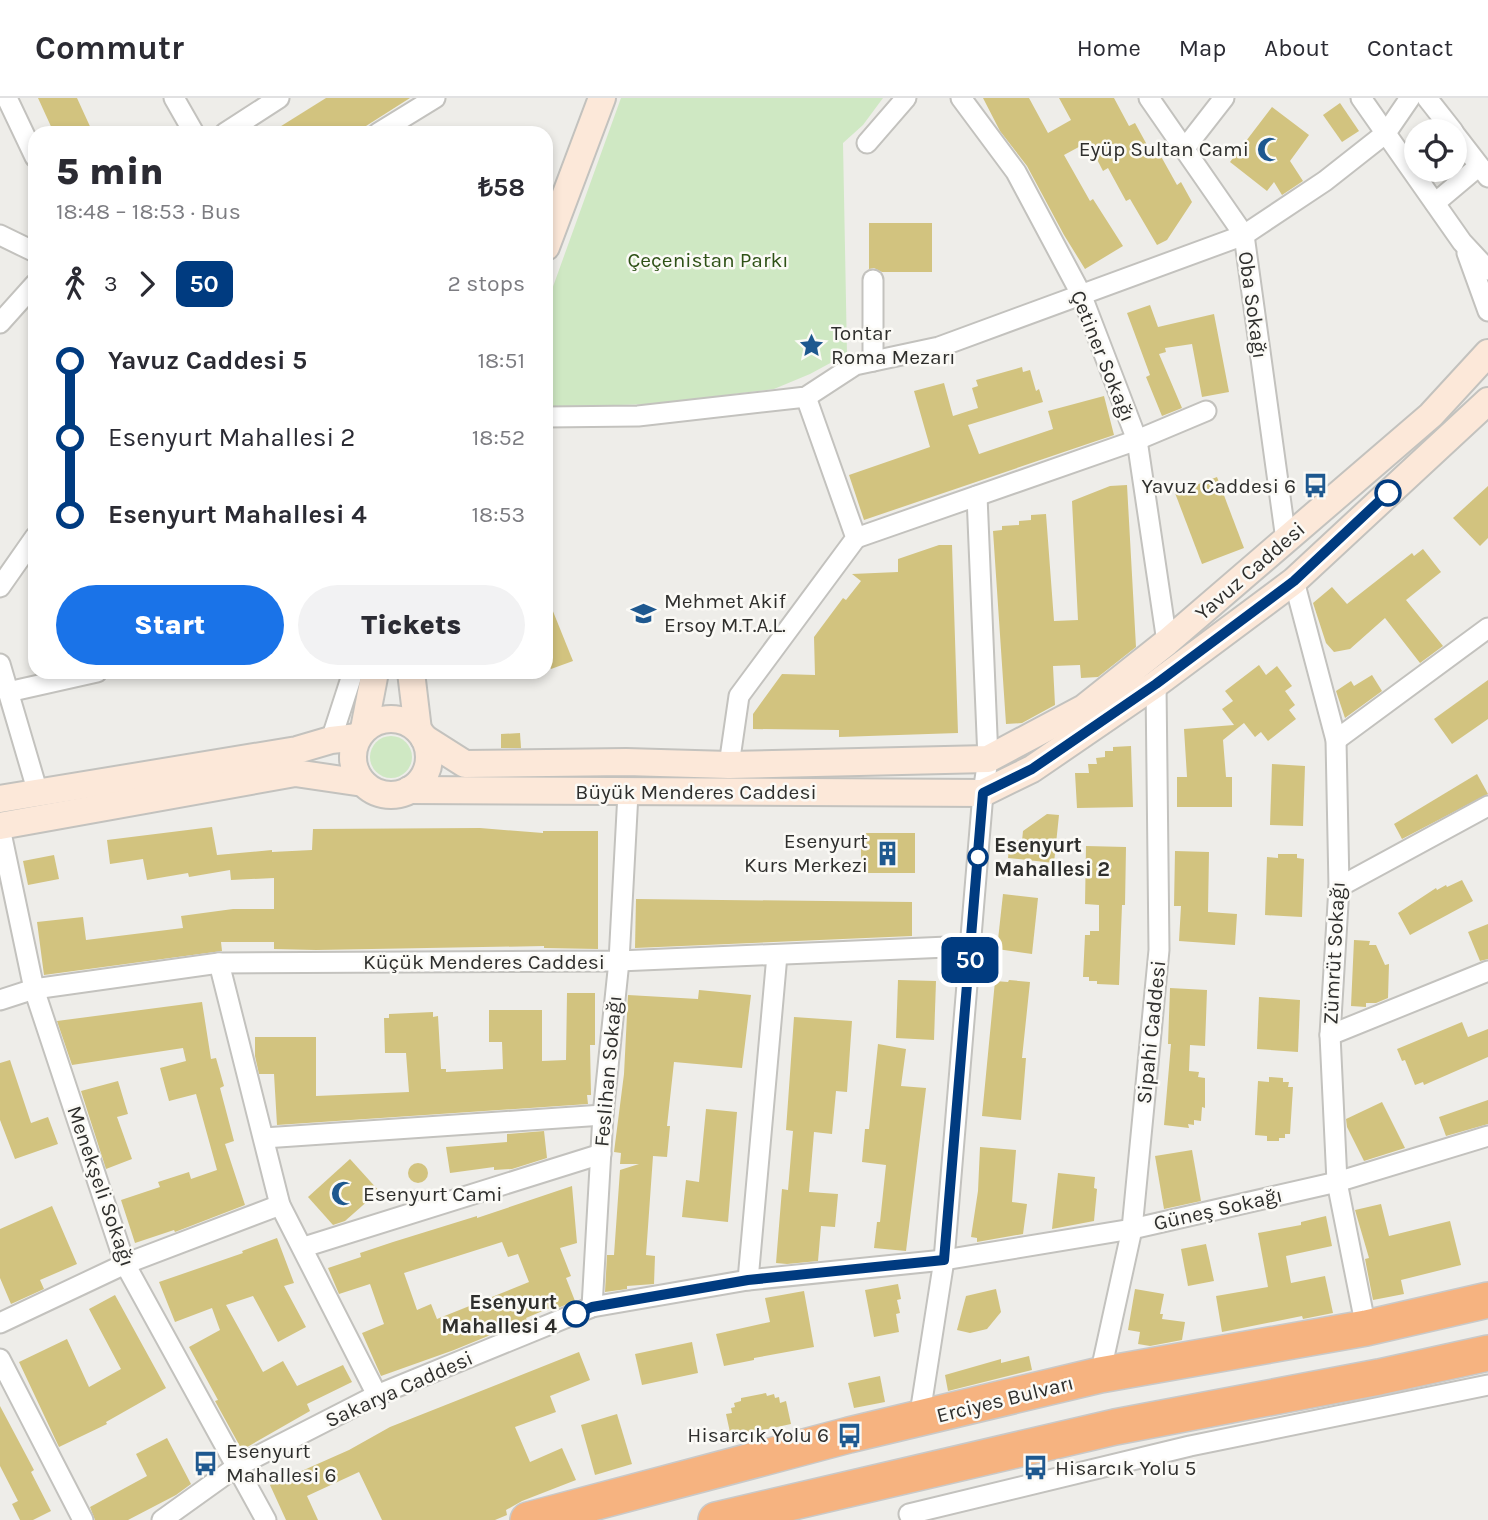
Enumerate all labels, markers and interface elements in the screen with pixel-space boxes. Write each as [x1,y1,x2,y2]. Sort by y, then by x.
text: Commutr [35,29,184,67]
text: Home [1077,34,1141,62]
text: Map [1179,34,1226,62]
text: About [1264,34,1329,62]
text: Contact [1367,34,1453,62]
map controls [1404,119,1467,182]
button: locate [1404,119,1467,182]
mosque icon: Eyüp Sultan Cami [1255,135,1283,163]
place label: Eyüp Sultan Cami [1079,137,1249,161]
text: 5 min [56,149,164,194]
text: ₺58 [478,172,525,203]
text: 18:48 – 18:53 · Bus [56,198,241,225]
park label: Çeçenistan Parkı [627,248,789,272]
street label: Oba Sokağı [1234,250,1272,360]
icon: walk [56,265,94,303]
icon: forward [128,265,166,303]
text: 3 [104,270,118,297]
text: 50 [190,270,219,298]
text: 2 stops [447,270,525,297]
street label: Çetiner Sokağı [1066,287,1140,425]
place label: Tontar Roma Mezarı [831,321,955,369]
place icon: Tontar Roma Mezarı [797,331,825,359]
text: Yavuz Caddesi 5 [108,345,307,376]
text: 18:51 [477,347,525,374]
text: Esenyurt Mahallesi 2 [108,422,355,453]
text: 18:52 [472,424,525,451]
bus stop icon: Yavuz Caddesi 6 [1302,472,1330,500]
place label: Yavuz Caddesi 6 [1142,474,1296,498]
unlabelled marker [1375,480,1401,506]
text: Esenyurt Mahallesi 4 [108,499,367,530]
text: 18:53 [471,501,525,528]
street label: Yavuz Caddesi [1190,517,1310,625]
button: Start [56,585,284,665]
button: Tickets [298,585,525,665]
place label: Mehmet Akif Ersoy M.T.A.L. [664,589,787,637]
school or university icon: Mehmet Akif Ersoy M.T.A.L. [630,599,658,627]
street label: Büyük Menderes Caddesi [575,780,817,804]
place label: Esenyurt Kurs Merkezi [744,829,868,877]
place label: Esenyurt Mahallesi 2 [994,833,1110,881]
building icon: Esenyurt Kurs Merkezi [874,839,902,867]
marker: Esenyurt Mahallesi 2 [968,847,988,867]
street label: Zümrüt Sokağı [1318,881,1350,1025]
line badge: 50 [939,937,1002,983]
text: 50 [955,946,985,974]
street label: Küçük Menderes Caddesi [363,950,605,974]
street label: Sipahi Caddesi [1132,959,1170,1105]
street label: Feslihan Sokağı [589,994,627,1148]
street label: Menekşeli Sokağı [62,1102,140,1270]
mosque icon: Esenyurt Cami [329,1180,357,1208]
place label: Esenyurt Cami [363,1182,503,1206]
street label: Güneş Sokağı [1151,1183,1285,1235]
place label: Esenyurt Mahallesi 4 [441,1290,557,1338]
marker: Esenyurt Mahallesi 4 [563,1301,589,1327]
street label: Sakarya Caddesi [322,1346,476,1432]
street label: Erciyes Bulvarı [934,1370,1076,1428]
bus stop icon: Hisarcık Yolu 6 [835,1421,863,1449]
place label: Hisarcık Yolu 6 [687,1423,829,1447]
place label: Esenyurt Mahallesi 6 [226,1439,336,1487]
bus stop icon: Esenyurt Mahallesi 6 [192,1449,220,1477]
bus stop icon: Hisarcık Yolu 5 [1021,1454,1049,1482]
place label: Hisarcık Yolu 5 [1055,1456,1196,1480]

